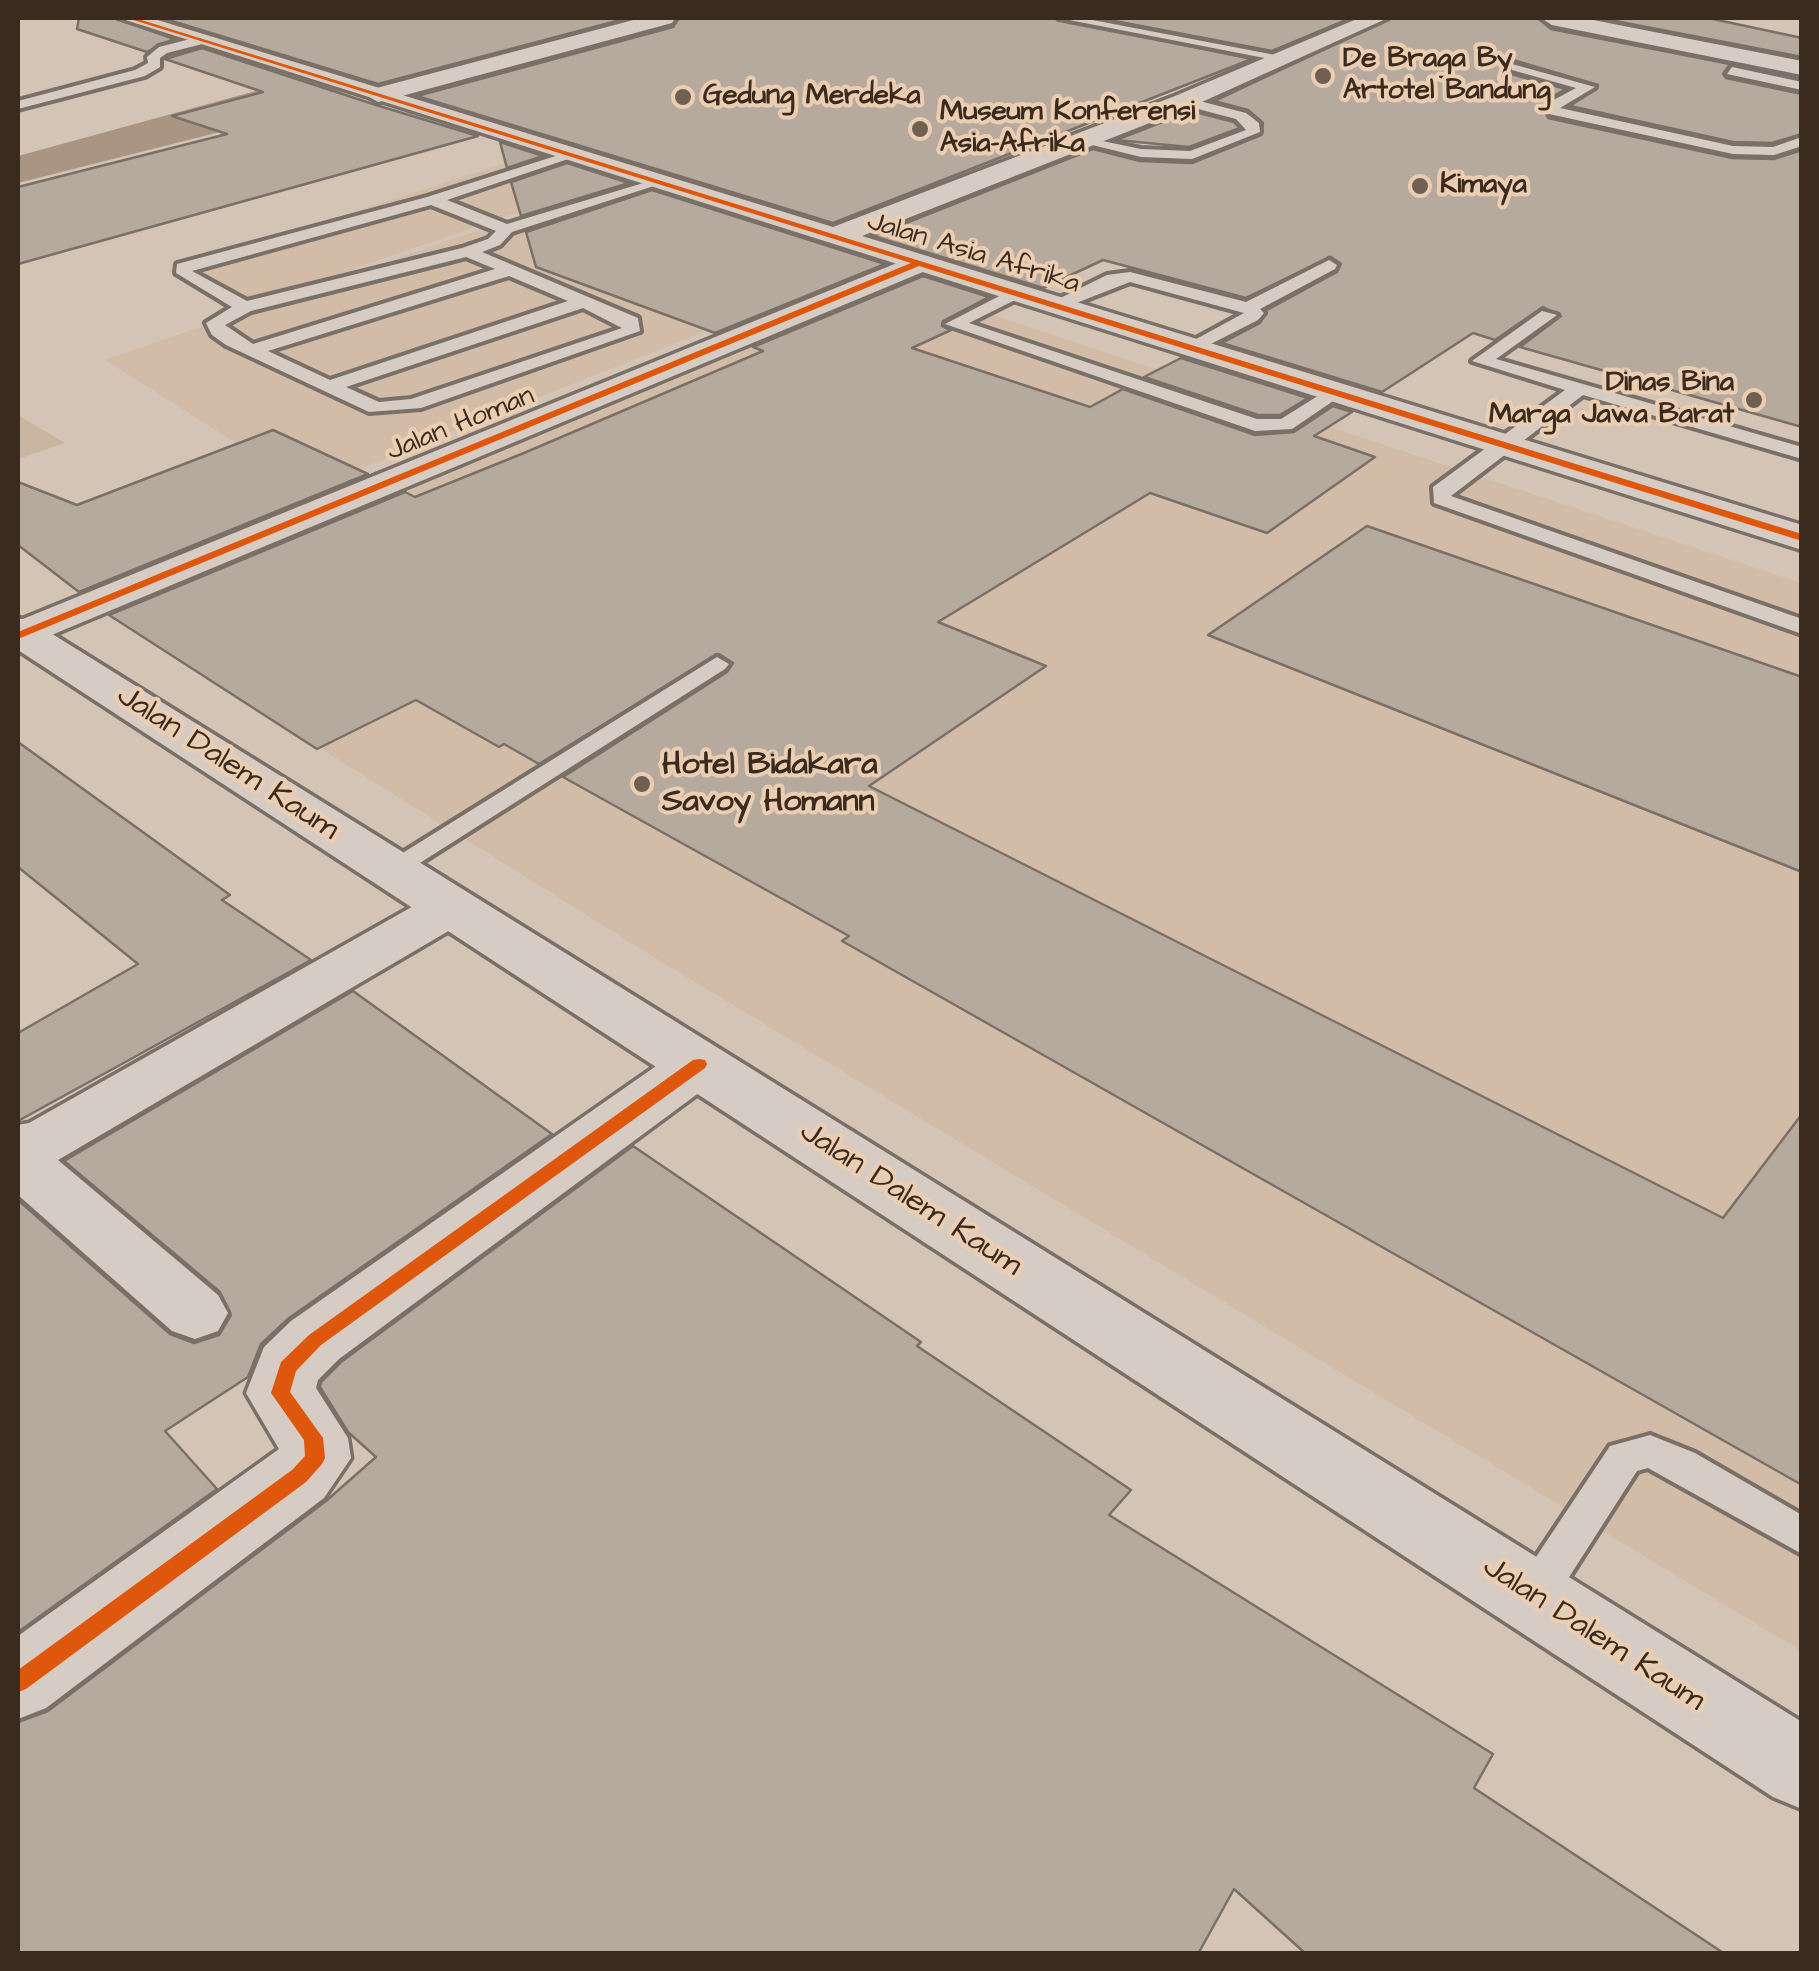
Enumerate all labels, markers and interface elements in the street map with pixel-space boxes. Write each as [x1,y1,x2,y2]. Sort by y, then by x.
place label: De Braga By Artotel Bandung [1343,43,1551,109]
marker: De Braga By Artotel Bandung [1312,65,1334,87]
place label: Gedung Merdeka [703,80,920,114]
marker: Gedung Merdeka [672,86,694,108]
place label: Museum Konferensi Asia-Afrika [940,96,1195,162]
marker: Museum Konferensi Asia-Afrika [909,118,931,140]
place label: Kimaya [1440,169,1527,203]
marker: Kimaya [1409,175,1431,197]
street label: Jalan Asia Afrika [863,206,1083,302]
place label: Dinas Bina Marga Jawa Barat [1489,367,1734,433]
street label: Jalan Homan [383,380,539,470]
marker: Dinas Bina Marga Jawa Barat [1743,389,1765,411]
street label: Jalan Dalem Kaum [109,678,345,850]
place label: Hotel Bidakara Savoy Homann [662,747,878,822]
marker: Hotel Bidakara Savoy Homann [631,773,653,795]
street label: Jalan Dalem Kaum [792,1114,1028,1286]
street label: Jalan Dalem Kaum [1475,1549,1711,1721]

